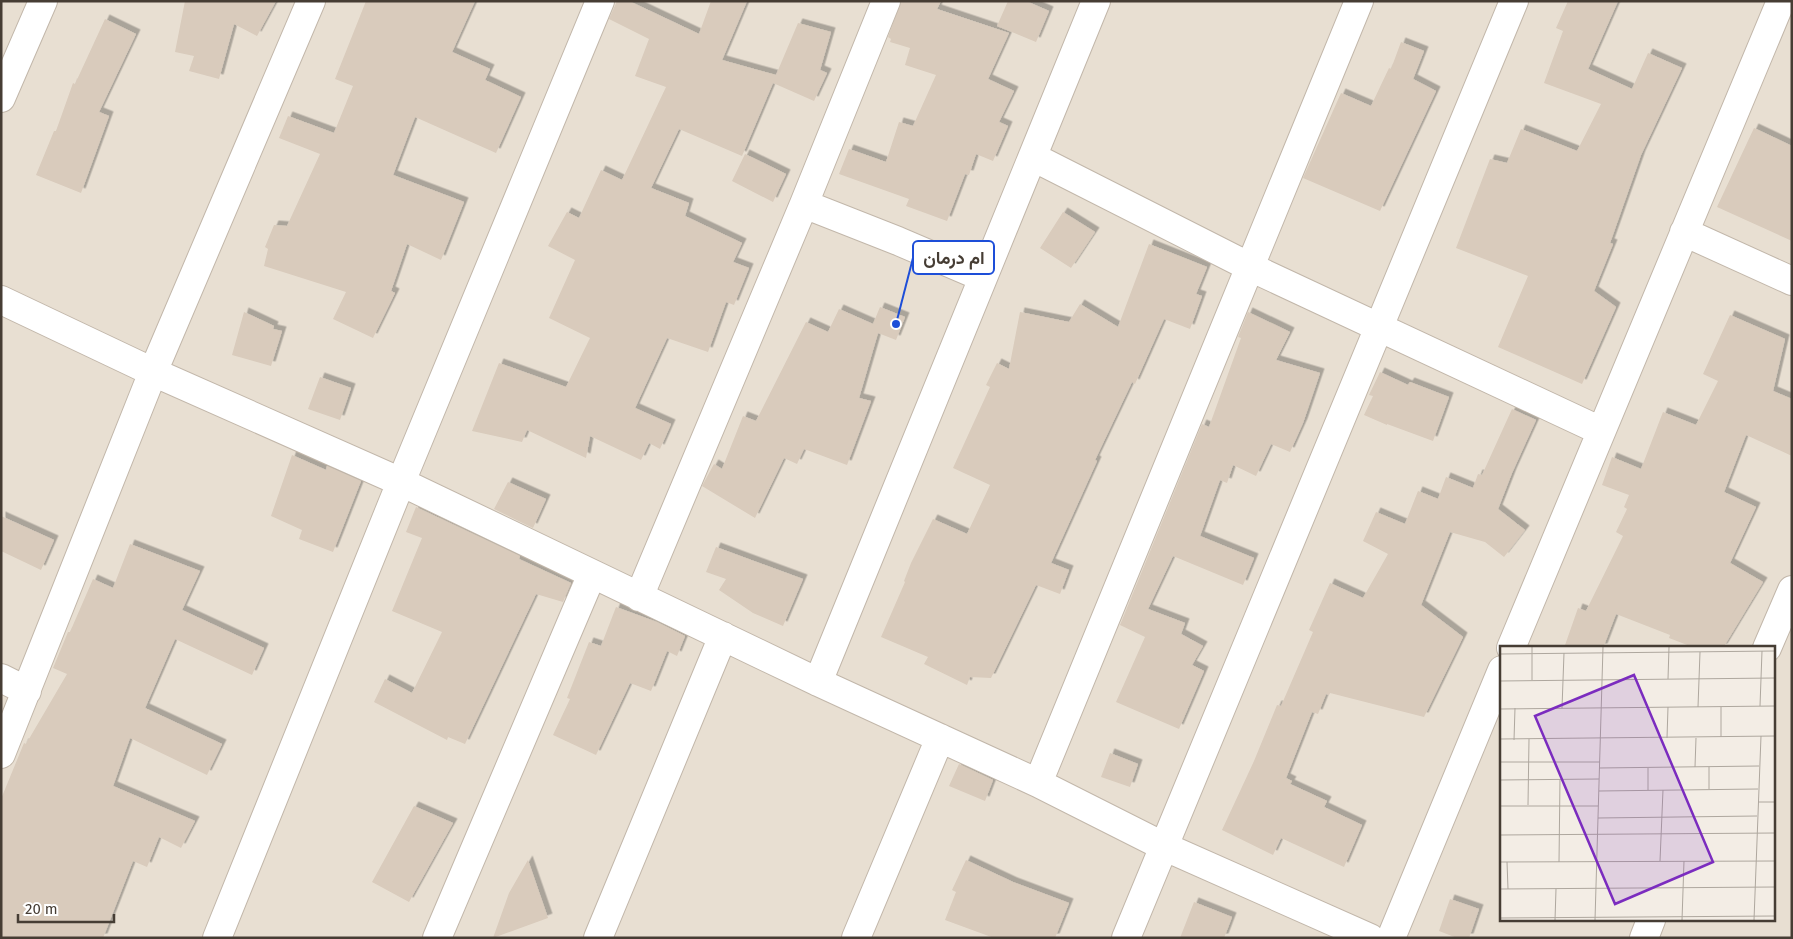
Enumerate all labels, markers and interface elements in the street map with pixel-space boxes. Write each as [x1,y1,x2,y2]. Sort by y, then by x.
callout: ام درمان [913,241,994,274]
text: ام درمان [923,247,985,270]
inset map [1500,646,1776,922]
scale bar [18,892,114,924]
text: 20 m [25,900,58,918]

